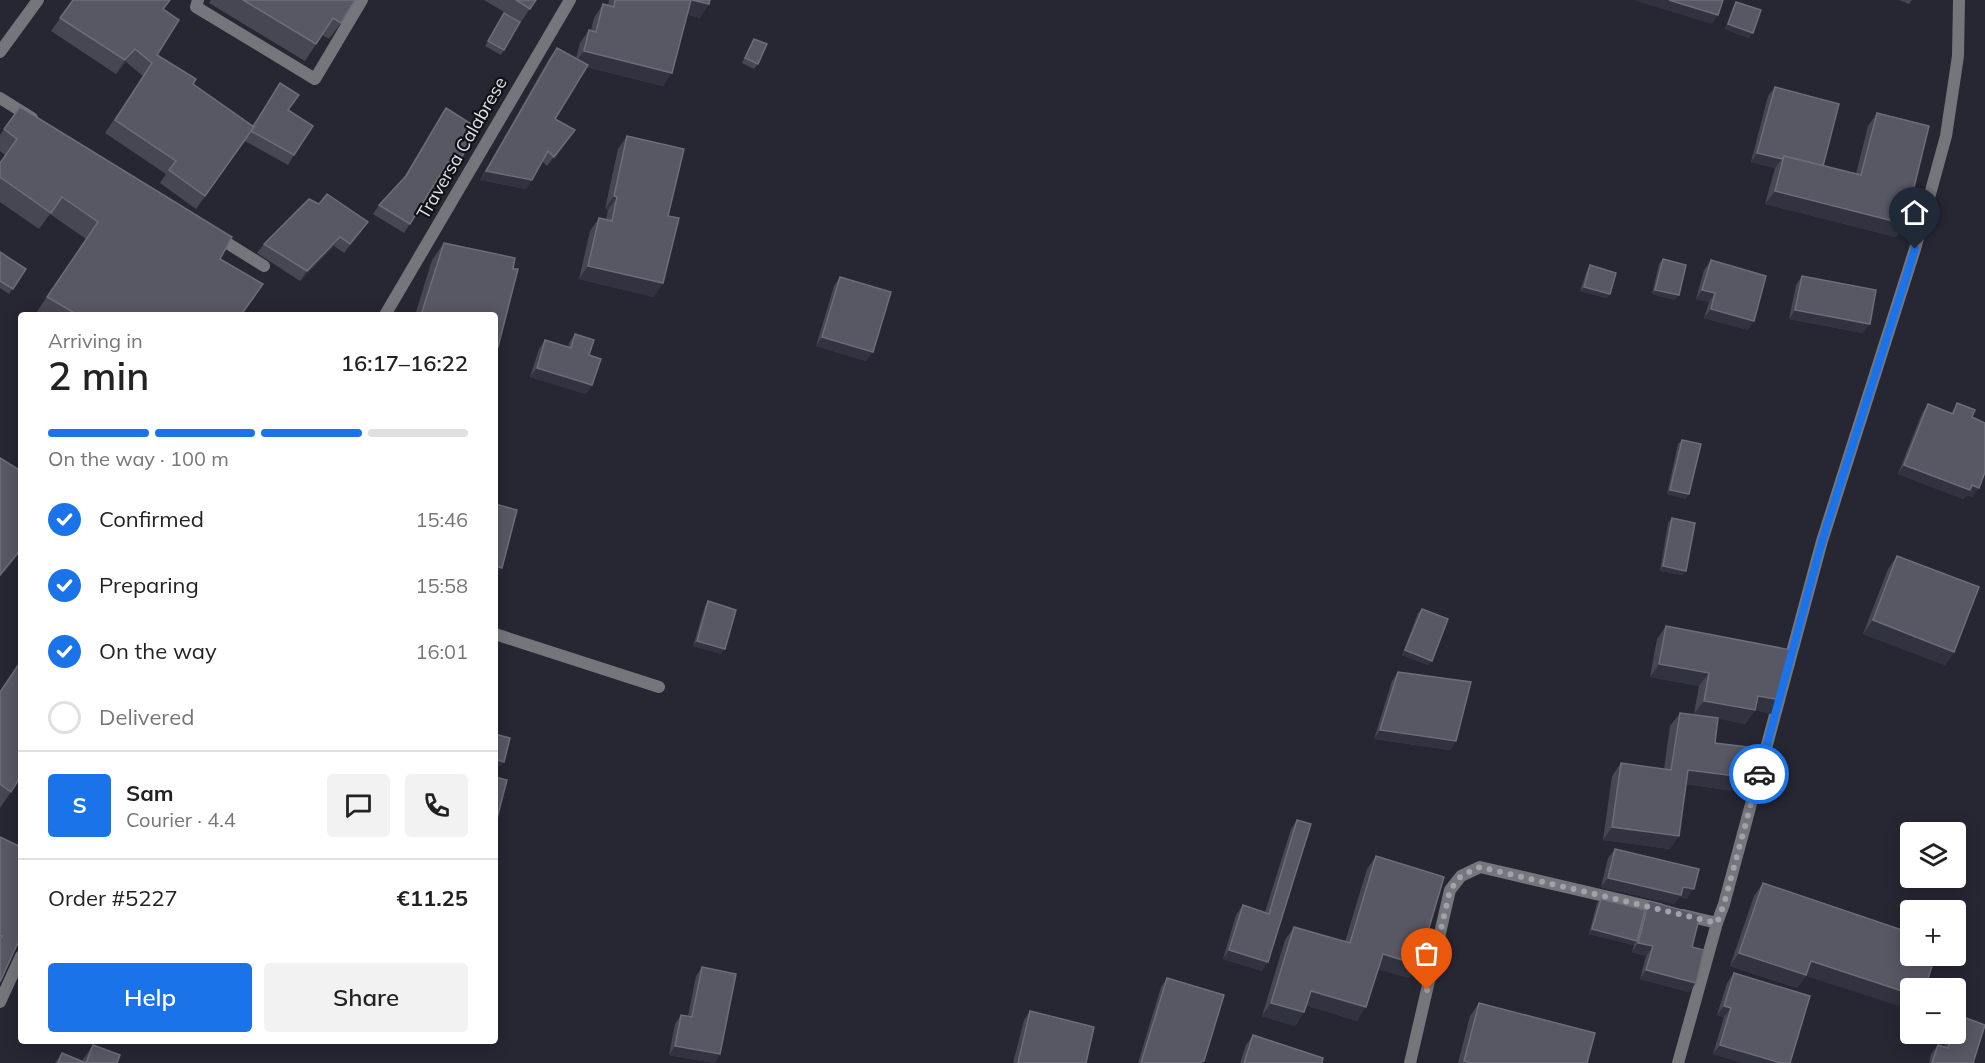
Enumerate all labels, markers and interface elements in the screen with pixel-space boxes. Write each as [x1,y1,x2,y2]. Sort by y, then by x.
street label: Traversa Calabrese [412,73,512,223]
pin [1889,187,1940,249]
icon: home [1898,196,1931,229]
text: Arriving in [48,328,143,353]
text: 16:17–16:22 [341,349,468,377]
text: 2 min [48,351,149,400]
text: On the way · 100 m [48,446,229,471]
icon: check [48,503,81,536]
text: Confirmed [99,505,204,533]
text: 15:46 [415,507,468,532]
icon: check [48,569,81,602]
text: Preparing [99,571,199,599]
text: 15:58 [415,573,468,598]
icon: check [48,635,81,668]
text: On the way [99,637,217,665]
text: 16:01 [415,639,468,664]
text: Delivered [99,703,194,731]
courier [1729,744,1789,804]
icon: car [1743,758,1776,791]
button: chat [327,774,390,837]
button: phone [405,774,468,837]
text: Sam [126,779,174,807]
text: S [72,791,87,819]
text: Courier · 4.4 [126,807,236,832]
map controls [1900,822,1966,1044]
button: layers [1900,822,1966,888]
text: Order #5227 [48,884,178,912]
text: €11.25 [397,884,468,912]
button: + [1900,900,1966,966]
pin [1401,928,1452,990]
icon: bag [1410,937,1443,970]
button: Help [48,963,252,1032]
button: Share [264,963,468,1032]
button: − [1900,978,1966,1044]

